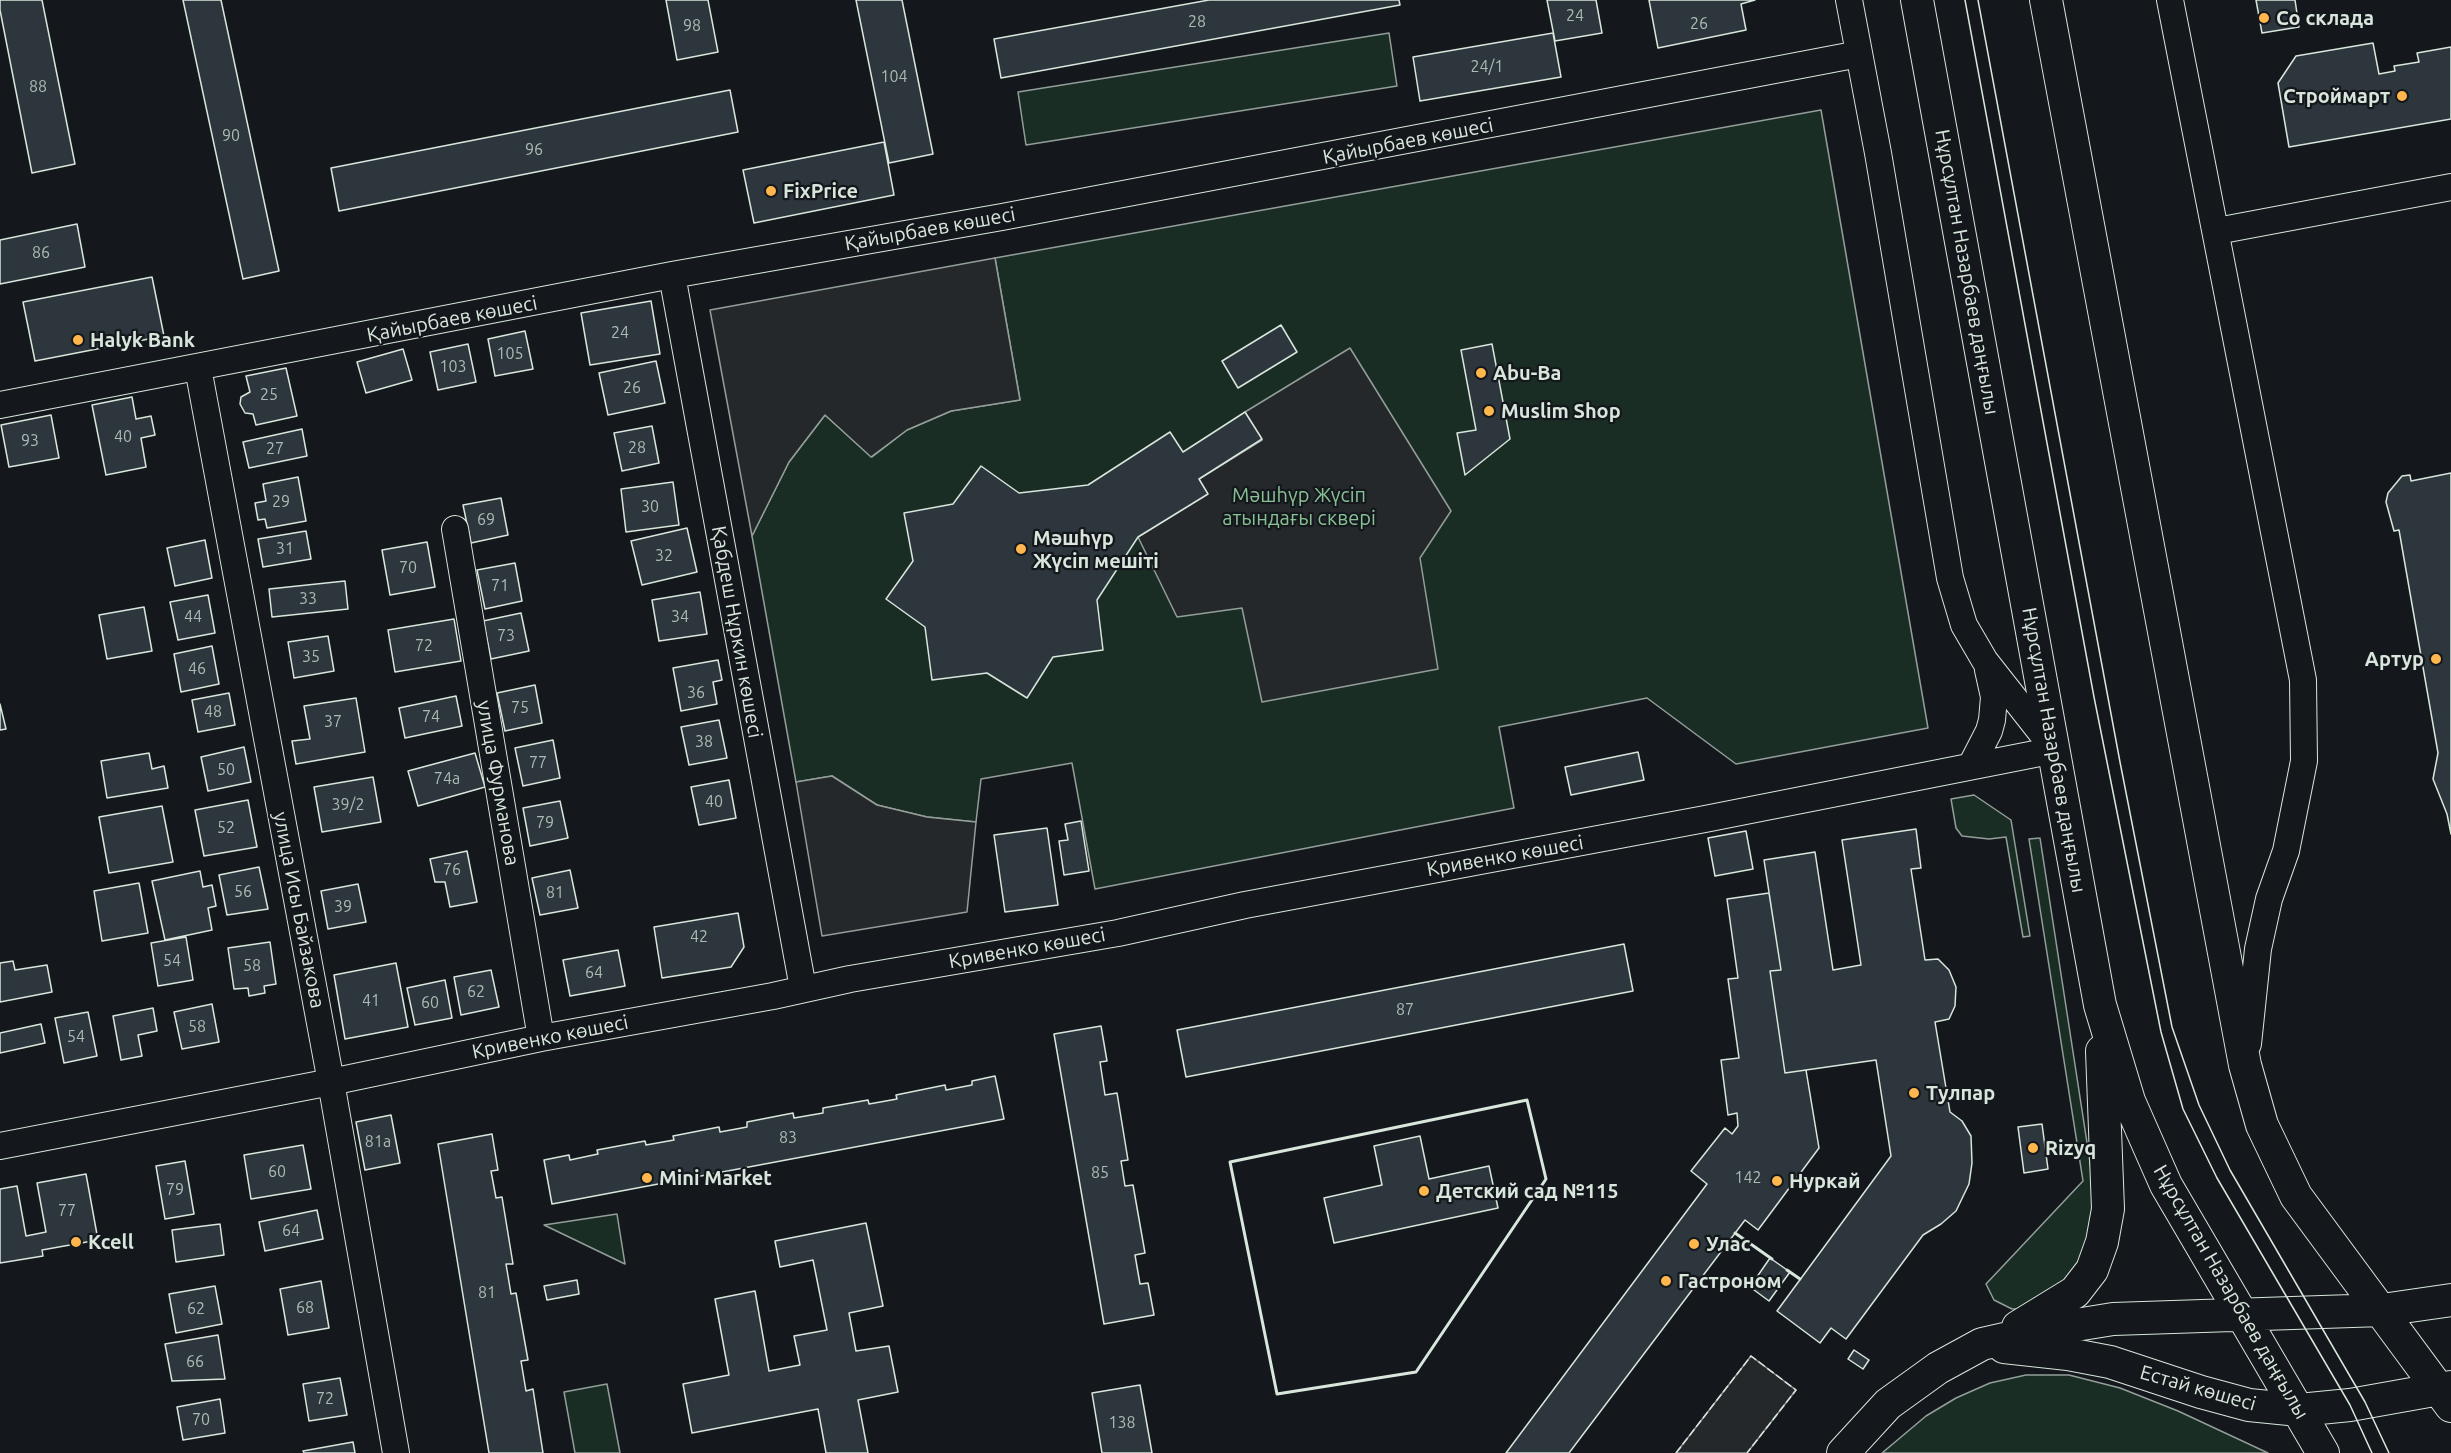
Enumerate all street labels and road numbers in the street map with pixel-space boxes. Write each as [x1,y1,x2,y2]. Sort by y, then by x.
street label: Қайырбаев көшесі [1321,113,1495,169]
street label: Нұрсұлтан Назарбаев даңғылы [1930,127,2004,417]
street label: Қайырбаев көшесі [843,202,1017,256]
street label: Қайырбаев көшесі [365,291,539,347]
street label: Қабдеш Нұркин көшесі [707,524,767,740]
street label: Нұрсұлтан Назарбаев даңғылы [2017,605,2091,895]
street label: улица Фурманова [472,698,524,868]
street label: улица Исы Байзакова [268,810,330,1010]
street label: Кривенко көшесі [1425,830,1585,882]
street label: Кривенко көшесі [947,922,1107,974]
street label: Кривенко көшесі [470,1010,630,1064]
street label: Нұрсұлтан Назарбаев даңғылы [2148,1161,2314,1423]
street label: Естай көшесі [2137,1360,2259,1416]

